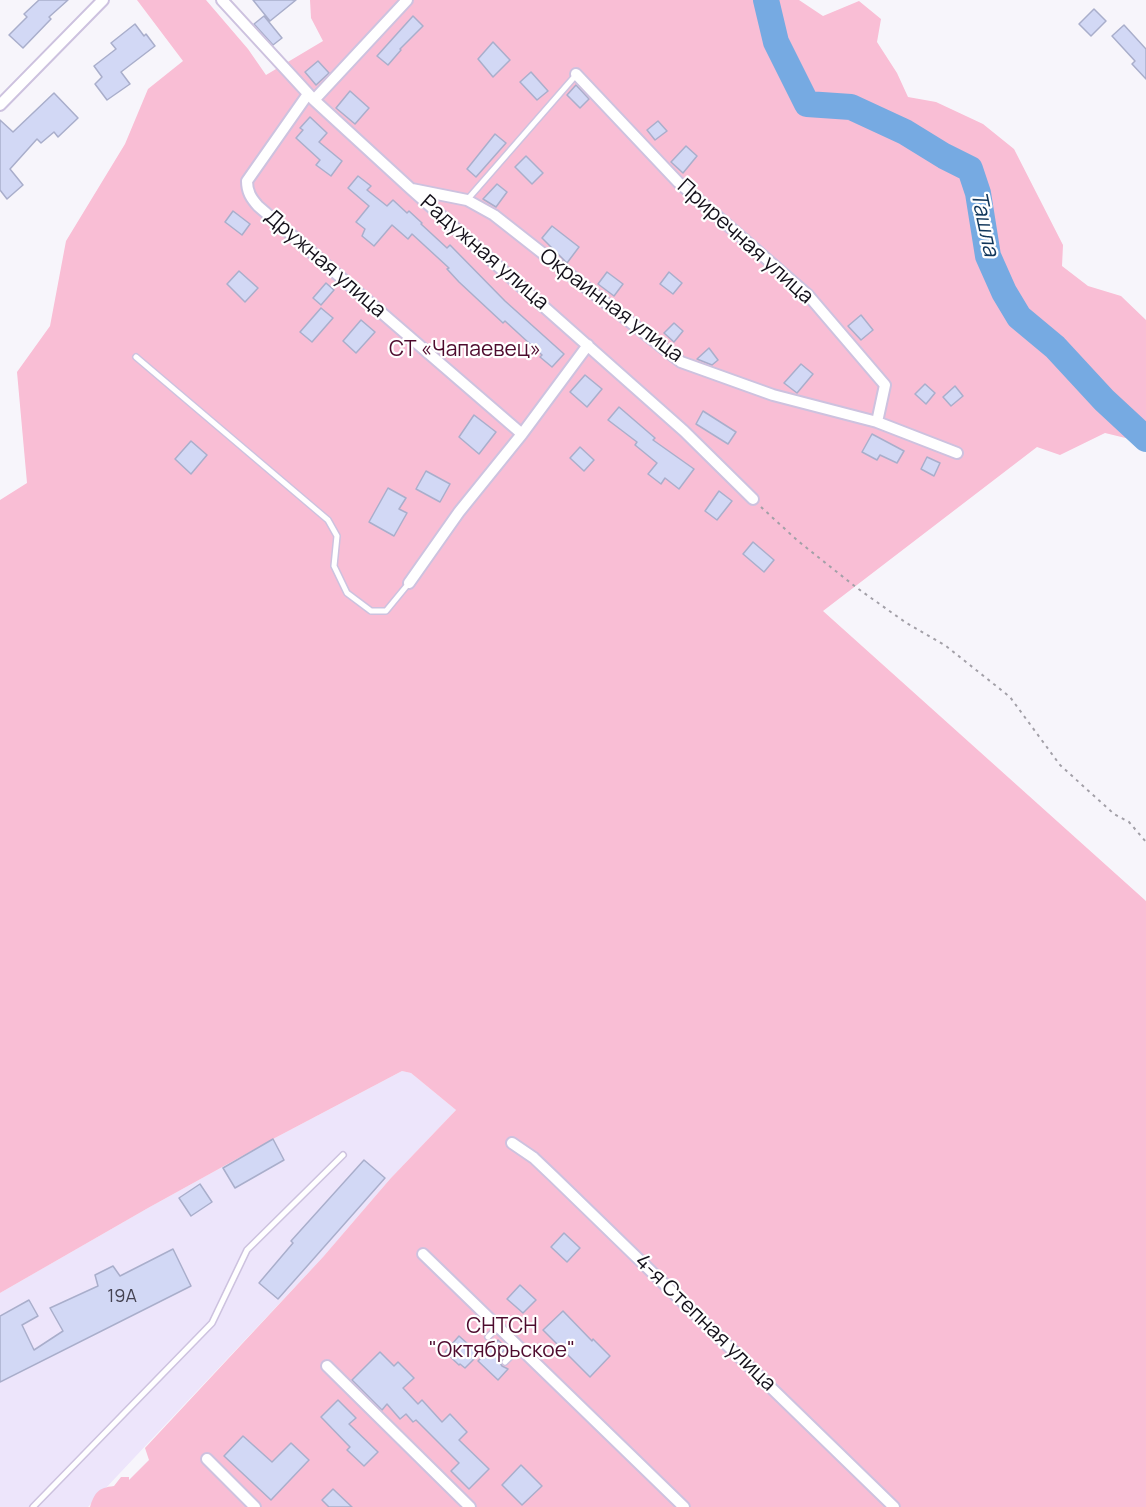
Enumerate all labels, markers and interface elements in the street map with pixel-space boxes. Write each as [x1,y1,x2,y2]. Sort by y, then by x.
street label: Приречная улица [672,174,818,310]
water label: Ташла [964,189,1004,259]
street label: Радужная улица [415,190,553,316]
street label: Дружная улица [259,204,391,324]
street label: Окраинная улица [534,244,688,368]
park label: СТ «Чапаевец» [389,337,541,363]
street label: 4-я Степная улица [629,1249,781,1397]
house number: 19А [107,1286,137,1308]
park label: СНТСН "Октябрьское" [429,1314,575,1364]

